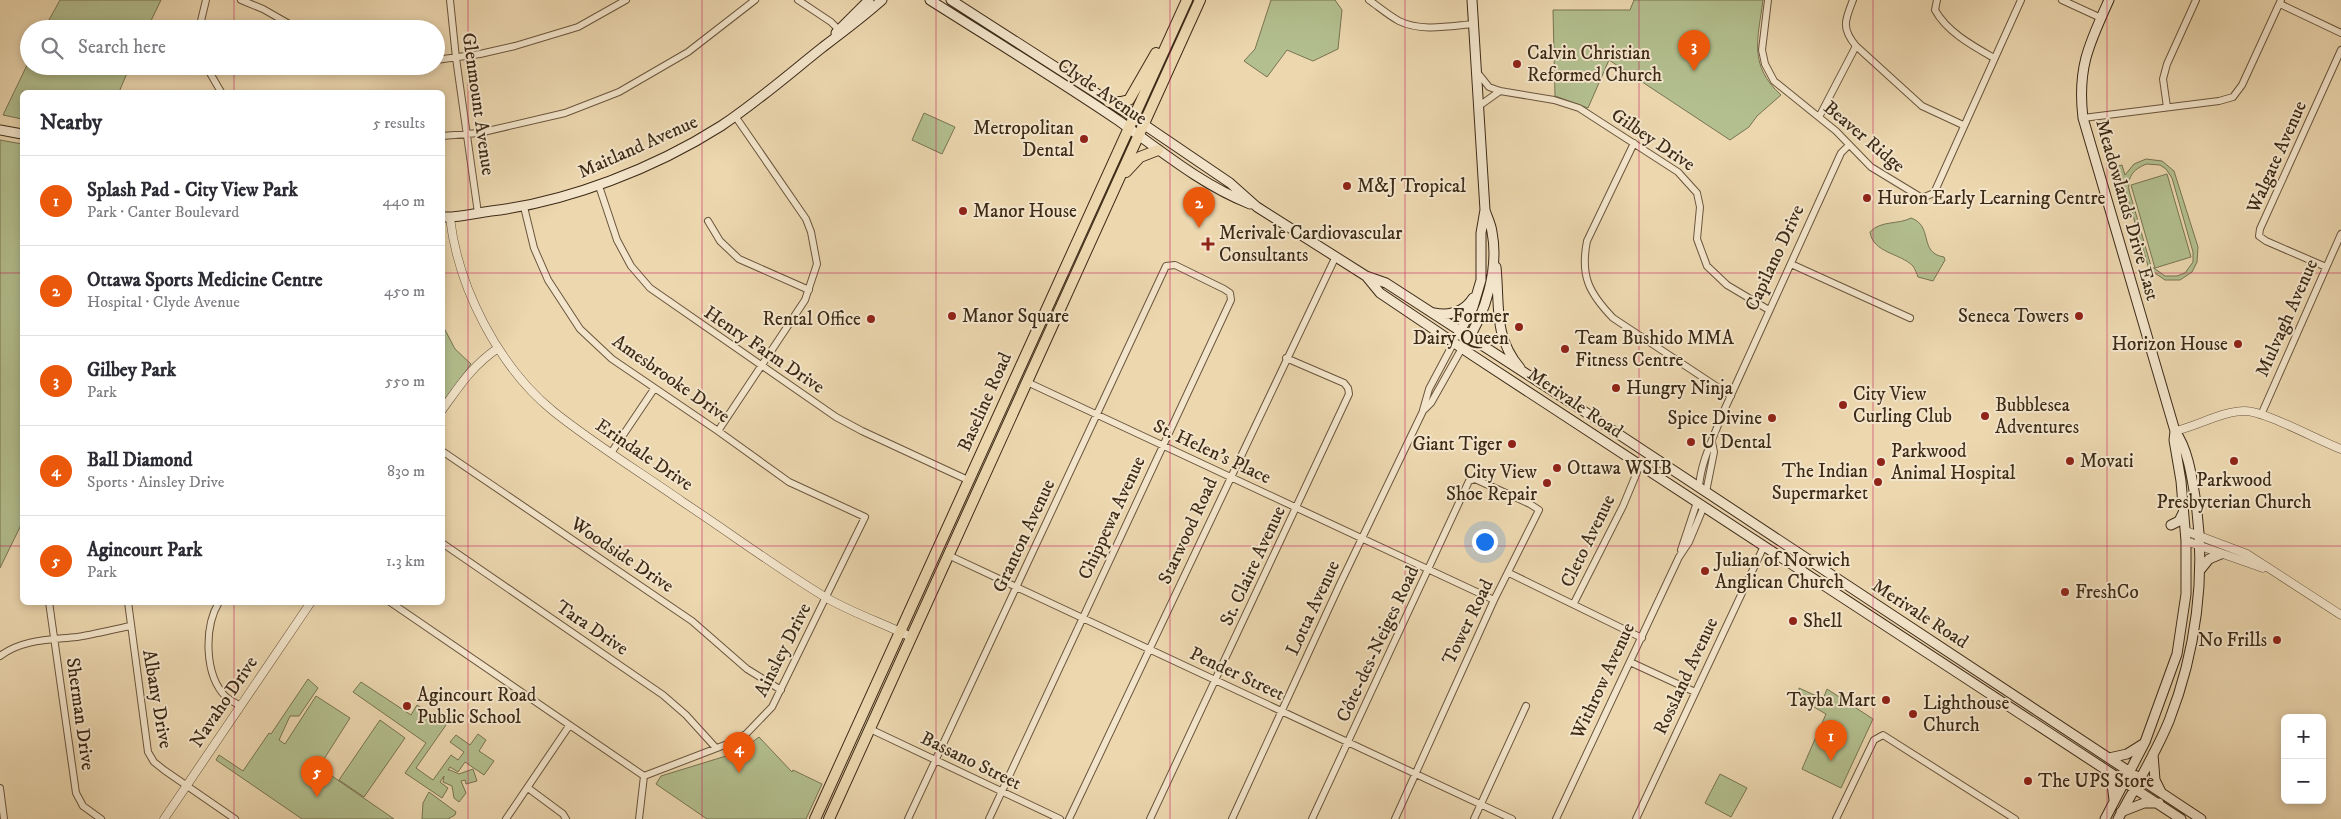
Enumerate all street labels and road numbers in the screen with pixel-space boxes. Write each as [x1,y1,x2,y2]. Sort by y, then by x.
street label: Glenmount Avenue [457,31,499,177]
street label: Clyde Avenue [1053,54,1151,130]
street label: Beaver Ridge [1819,96,1910,178]
street label: Walgate Avenue [2242,97,2312,217]
street label: Gilbey Drive [1607,104,1699,176]
street label: Maitland Avenue [575,110,701,184]
street label: Meadowlands Drive East [2090,117,2164,303]
street label: Capilano Drive [1740,201,1810,315]
street label: Mulvagh Avenue [2251,256,2323,380]
street label: Henry Farm Drive [699,301,829,399]
street label: Amesbrooke Drive [608,330,734,428]
street label: Baseline Road [953,348,1017,455]
street label: Merivale Road [1523,363,1628,444]
street label: Erindale Drive [591,414,697,496]
street label: St. Helen's Place [1149,415,1275,489]
street label: Chippewa Avenue [1073,453,1151,583]
street label: Starwood Road [1153,474,1223,588]
street label: Granton Avenue [988,476,1060,596]
street label: Cleto Avenue [1556,491,1620,591]
street label: St. Claire Avenue [1215,502,1291,630]
street label: Woodside Drive [565,512,678,598]
street label: Lotta Avenue [1281,557,1345,659]
street label: Côte-des-Neiges Road [1332,562,1425,726]
street label: Merivale Road [1867,574,1973,654]
street label: Tower Road [1437,575,1499,668]
street label: Tara Drive [551,595,633,661]
street label: Ainsley Drive [750,599,816,701]
street label: Rossland Avenue [1649,614,1723,738]
street label: Withrow Avenue [1566,619,1640,744]
street label: Pender Street [1186,642,1288,706]
street label: Albany Drive [137,648,177,750]
street label: Navaho Drive [185,652,263,752]
street label: Sherman Drive [61,656,99,772]
street label: Bassano Street [917,727,1025,795]

